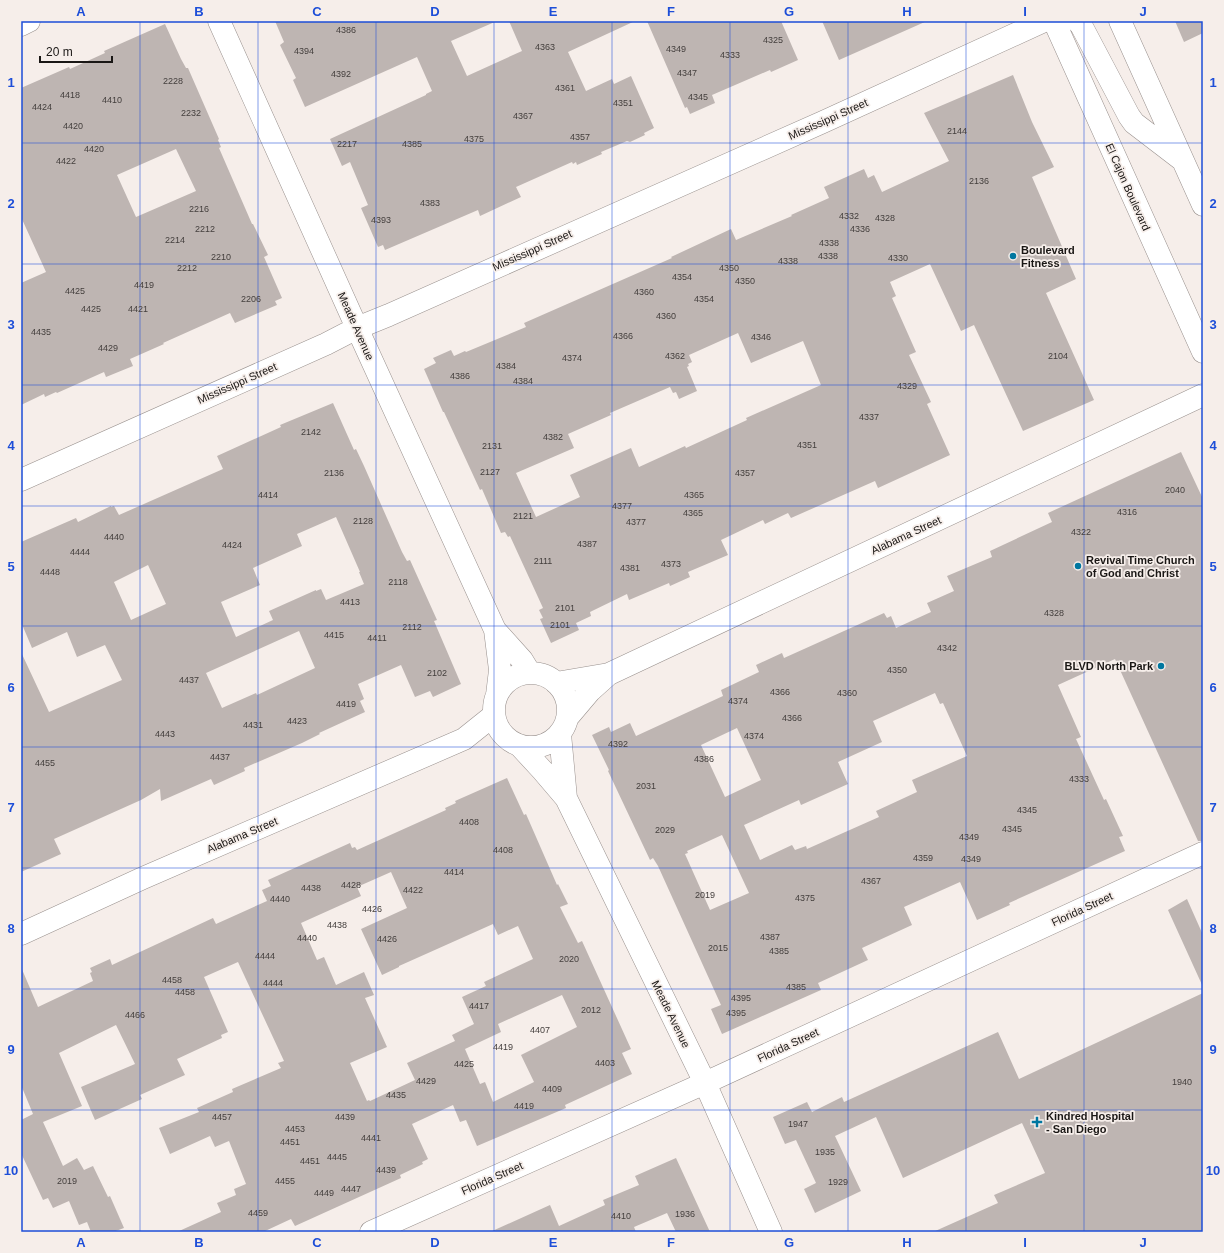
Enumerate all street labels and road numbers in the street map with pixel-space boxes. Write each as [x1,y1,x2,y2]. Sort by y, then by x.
street label: Mississippi Street [786,96,870,142]
street label: El Cajon Boulevard [1103,142,1153,232]
street label: Mississippi Street [490,227,574,273]
street label: Meade Avenue [336,290,376,362]
street label: Mississippi Street [195,360,279,406]
street label: Alabama Street [869,514,943,556]
street label: Alabama Street [205,815,279,855]
street label: Florida Street [1050,890,1114,928]
street label: Meade Avenue [650,978,692,1050]
street label: Florida Street [756,1026,820,1064]
street label: Florida Street [459,1159,525,1197]

